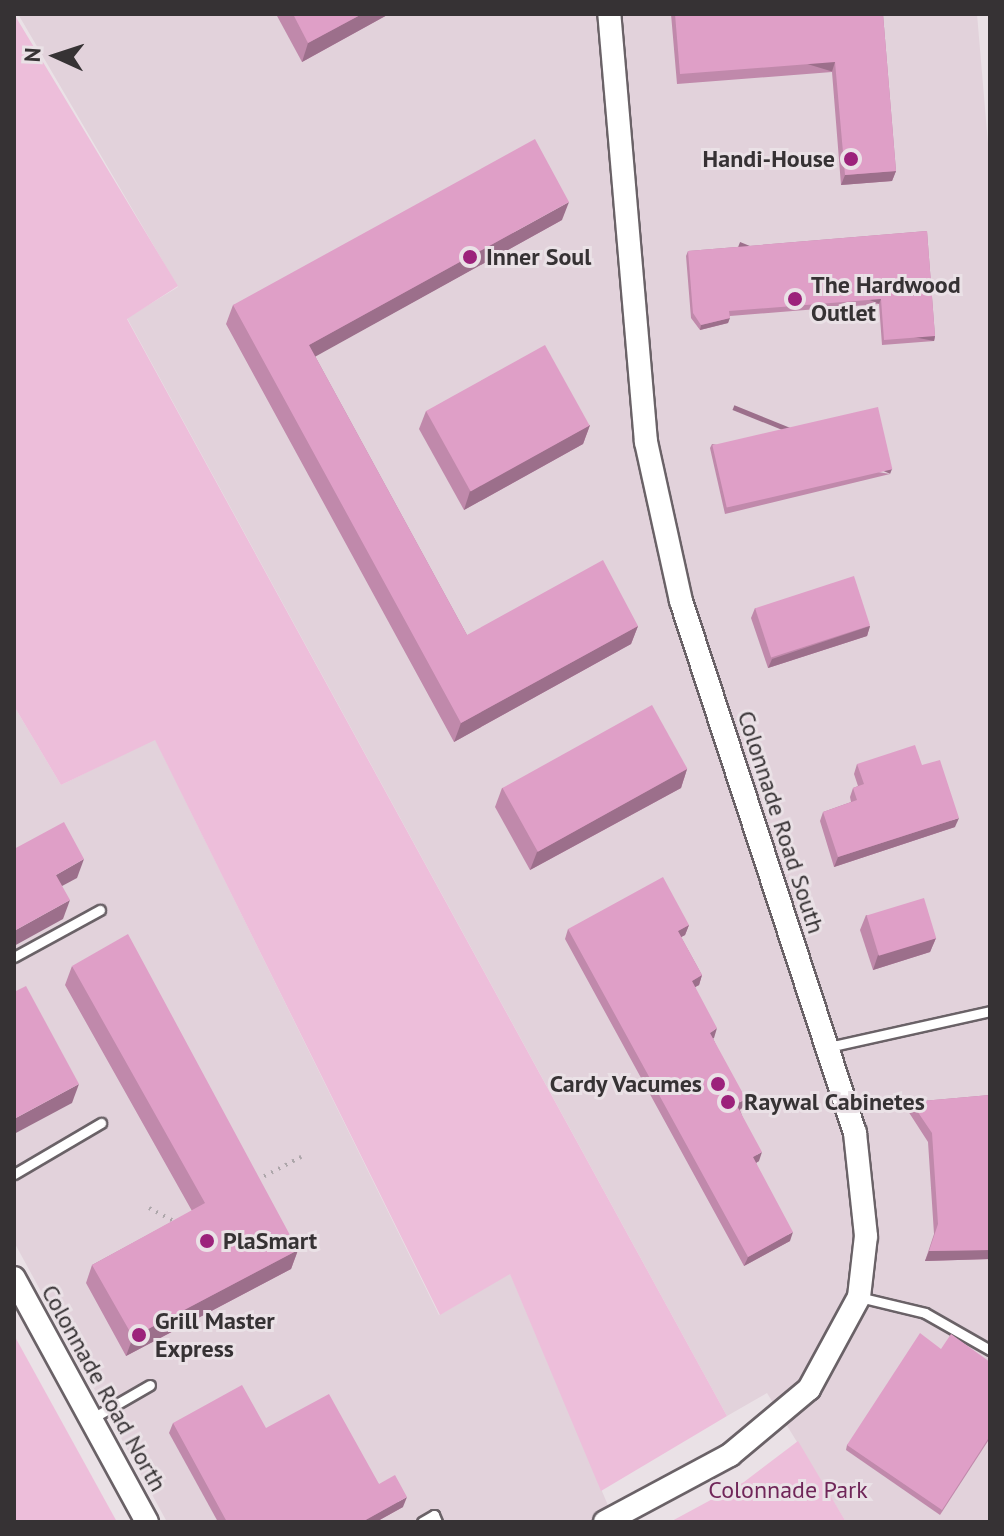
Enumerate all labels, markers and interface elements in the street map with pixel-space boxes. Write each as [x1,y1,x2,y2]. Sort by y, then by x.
north arrow [16,16,96,96]
text: N [18,47,46,63]
place label: Handi-House [703,145,835,173]
marker: Handi-House [842,150,860,168]
place label: Inner Soul [486,243,591,271]
marker: Inner Soul [461,248,479,266]
place label: The Hardwood Outlet [811,271,961,327]
marker: The Hardwood Outlet [786,290,804,308]
street label: Colonnade Road South [731,707,831,937]
place label: Cardy Vacumes [548,1070,702,1098]
marker: Cardy Vacumes [709,1075,727,1093]
place label: Raywal Cabinetes [744,1088,925,1116]
marker: Raywal Cabinetes [719,1093,737,1111]
place label: PlaSmart [223,1227,317,1255]
marker: PlaSmart [198,1232,216,1250]
street label: Colonnade Road North [35,1280,173,1496]
place label: Grill Master Express [155,1307,275,1363]
marker: Grill Master Express [130,1326,148,1344]
park label: Colonnade Park [708,1476,868,1504]

